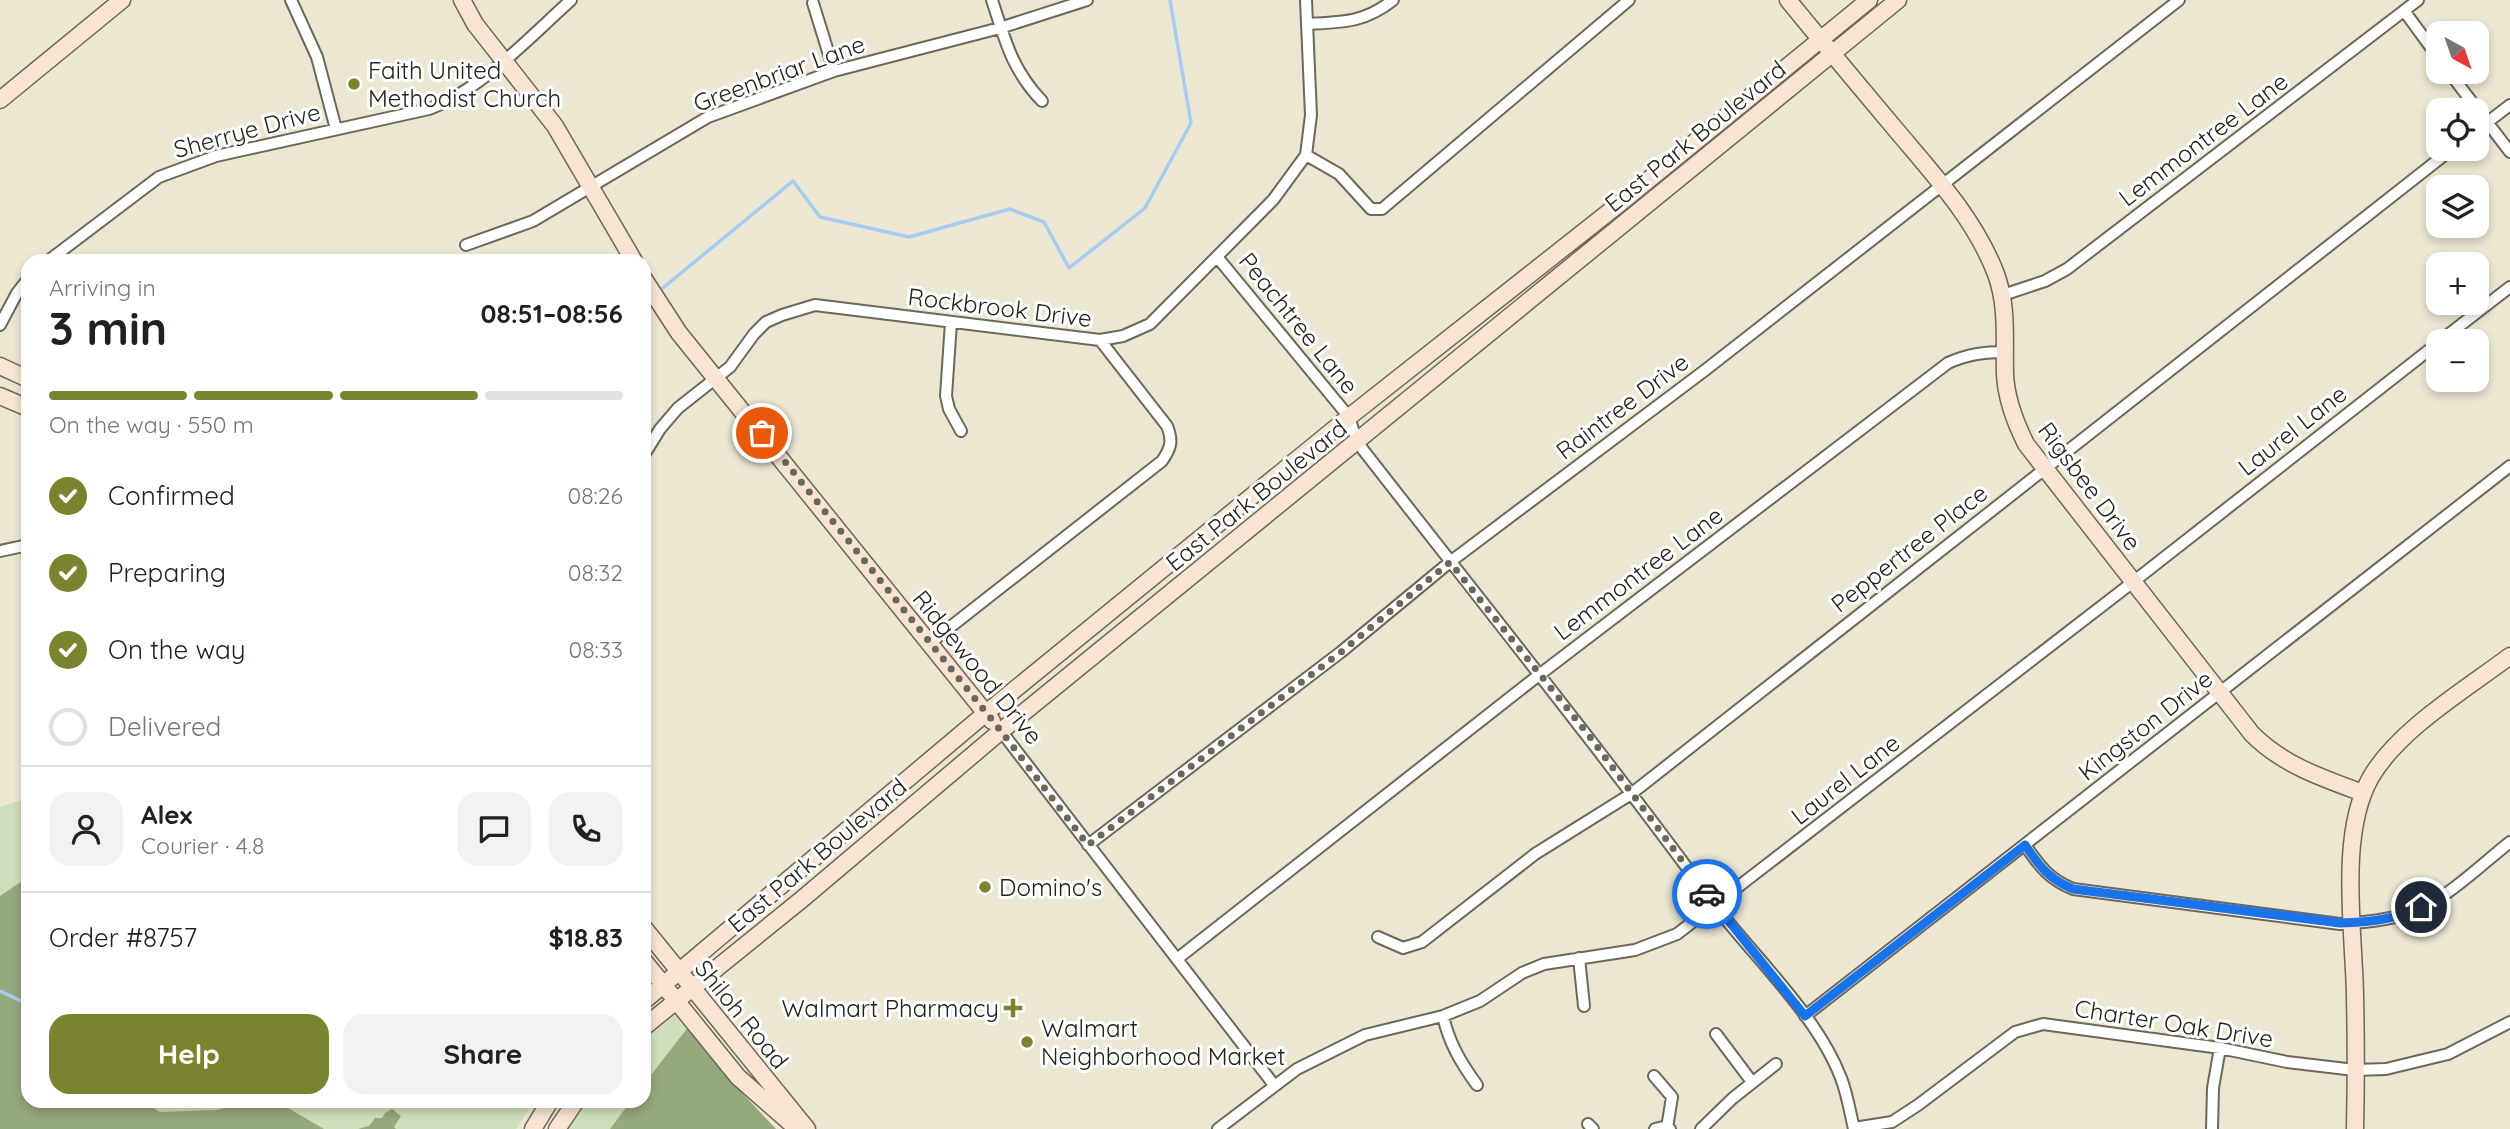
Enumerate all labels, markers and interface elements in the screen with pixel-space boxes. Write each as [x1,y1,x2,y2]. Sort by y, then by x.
north arrow [2426,21,2488,84]
map controls [2426,21,2489,392]
street label: Greenbriar Lane [689,28,869,118]
street label: East Park Boulevard [1598,54,1792,218]
place label: Faith United Methodist Church [368,55,561,113]
street label: Lemmontree Lane [2113,66,2293,212]
marker: Faith United Methodist Church [346,76,362,92]
street label: Sherrye Drive [170,96,324,164]
button: locate [2426,98,2489,161]
button: layers [2426,175,2489,238]
street label: Peachtree Lane [1233,246,1365,400]
button: + [2426,252,2489,315]
text: Arriving in [49,273,156,302]
street label: Rockbrook Drive [906,281,1094,333]
text: 08:51–08:56 [481,297,623,330]
text: 3 min [49,299,167,357]
button: − [2426,329,2489,392]
street label: Raintree Drive [1550,346,1694,466]
street label: Laurel Lane [2232,378,2352,482]
pin [732,403,792,463]
text: On the way · 550 m [49,410,254,439]
street label: East Park Boulevard [1159,413,1353,577]
icon: bag [743,414,781,452]
street label: Rigsbee Drive [2032,416,2148,556]
icon: check [49,477,87,515]
street label: Peppertree Place [1825,478,1993,618]
text: Confirmed [108,479,235,512]
text: 08:26 [567,481,623,510]
street label: Lemmontree Lane [1548,500,1728,646]
icon: check [49,554,87,592]
text: Preparing [108,556,226,589]
text: 08:32 [568,558,623,587]
street label: Ridgewood Drive [907,584,1049,750]
icon: check [49,631,87,669]
text: On the way [108,633,246,666]
text: 08:33 [568,635,623,664]
street label: Kingston Drive [2072,663,2218,787]
text: Delivered [108,710,221,743]
street label: Laurel Lane [1785,727,1905,831]
street label: East Park Boulevard [721,771,913,939]
button: person [49,792,123,866]
button: chat [457,792,531,866]
button: phone [549,792,623,866]
text: Alex [141,798,192,831]
text: Courier · 4.8 [141,831,264,860]
courier [1672,859,1742,929]
place label: Domino's [999,872,1102,902]
icon: car [1688,875,1726,913]
pin [2391,877,2451,937]
marker: Domino's [977,879,993,895]
icon: home [2402,888,2440,926]
text: Order #8757 [49,921,197,954]
text: $18.83 [548,921,623,954]
street label: Shiloh Road [689,953,795,1075]
street label: Charter Oak Drive [2073,992,2275,1054]
place label: Walmart Pharmacy [781,993,999,1023]
marker: Walmart Pharmacy [1005,1000,1021,1016]
place label: Walmart Neighborhood Market [1041,1013,1285,1071]
button: Help [49,1014,329,1094]
button: Share [343,1014,623,1094]
marker: Walmart Neighborhood Market [1019,1034,1035,1050]

